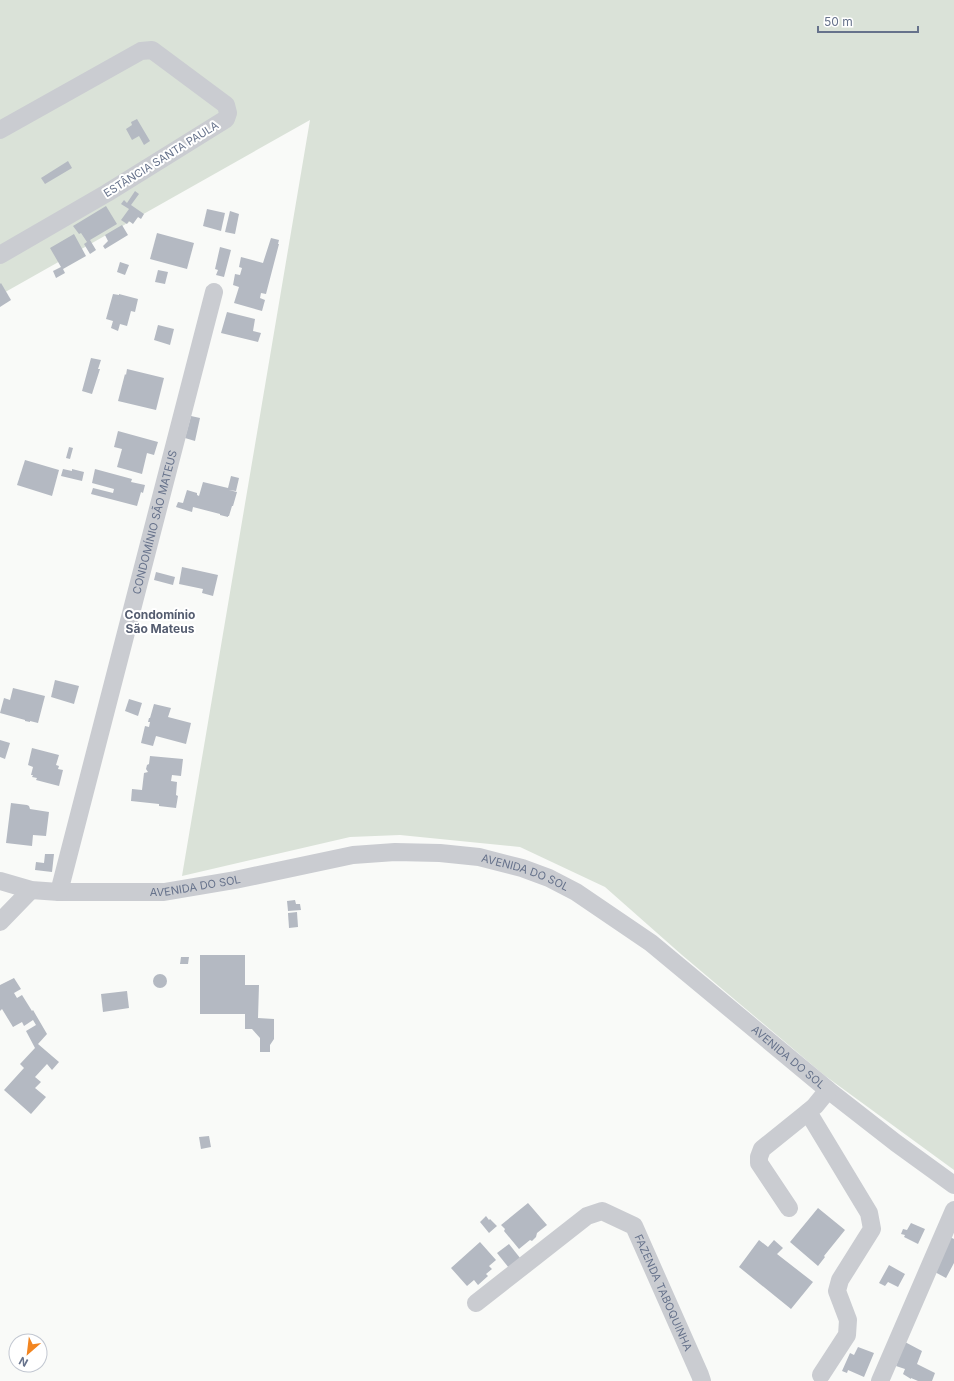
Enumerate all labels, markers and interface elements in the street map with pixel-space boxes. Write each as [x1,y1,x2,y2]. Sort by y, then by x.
scale bar [818,8,918,34]
text: 50 m [824,14,853,29]
street label: ESTÂNCIA SANTA PAULA [101,118,221,200]
street label: CONDOMÍNIO SÃO MATEUS [129,449,180,596]
district label: Condomínio São Mateus [125,607,195,636]
street label: AVENIDA DO SOL [480,851,571,894]
street label: AVENIDA DO SOL [150,872,242,899]
street label: AVENIDA DO SOL [748,1022,828,1092]
street label: FAZENDA TABOQUINHA [632,1232,696,1353]
north arrow [8,1333,48,1373]
text: N [16,1354,30,1370]

